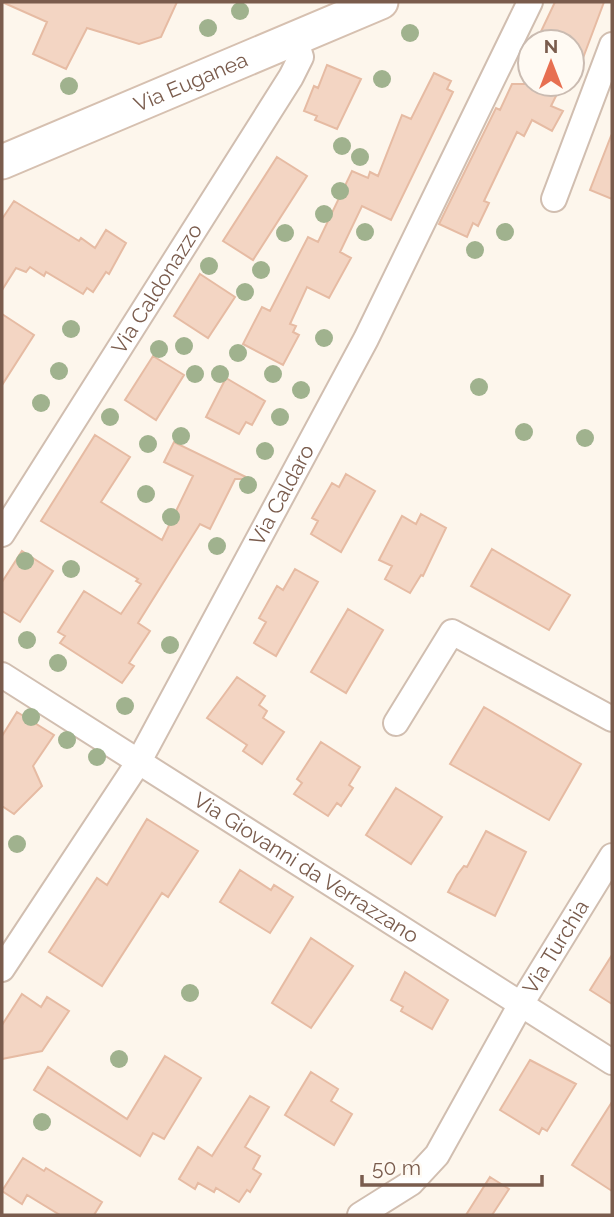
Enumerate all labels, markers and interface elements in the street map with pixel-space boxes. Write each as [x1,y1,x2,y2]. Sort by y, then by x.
north arrow [516,28,586,98]
text: N [544,35,558,57]
street label: Via Euganea [130,47,251,117]
street label: Via Caldonazzo [106,219,207,358]
street label: Via Caldaro [244,440,319,550]
street label: Via Giovanni da Verrazzano [189,787,423,948]
street label: Via Turchia [517,895,594,998]
scale bar [362,1144,542,1188]
text: 50 m [372,1155,421,1180]

